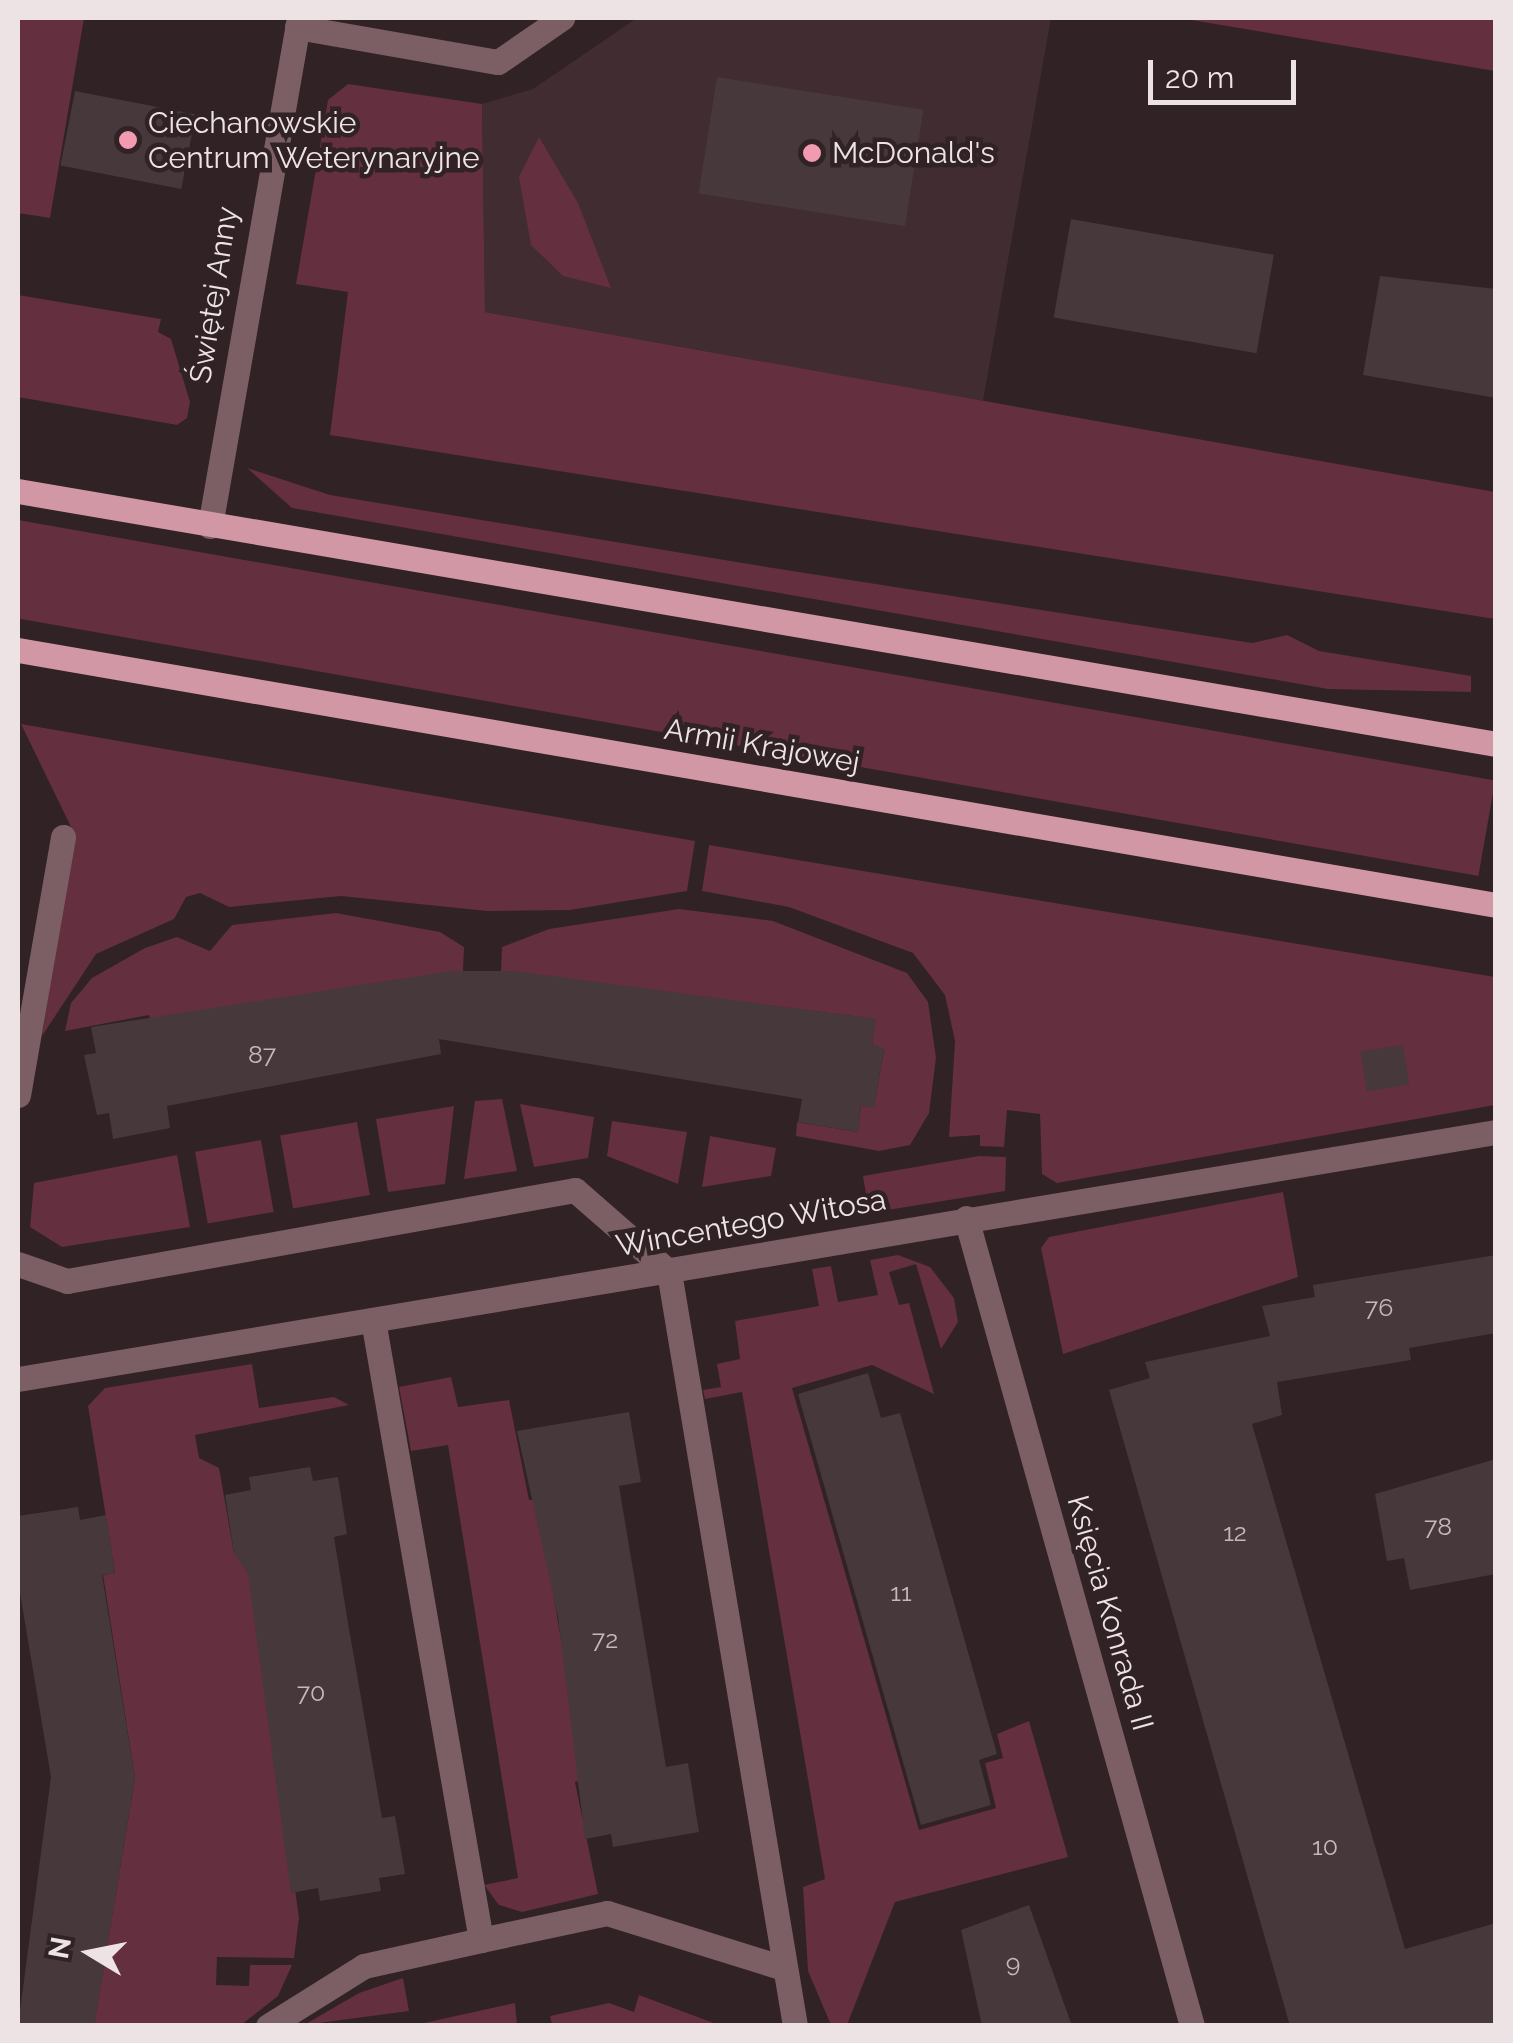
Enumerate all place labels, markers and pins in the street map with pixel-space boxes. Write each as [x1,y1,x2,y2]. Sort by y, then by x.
place label: Ciechanowskie Centrum Weterynaryjne [148,105,481,176]
marker: Ciechanowskie Centrum Weterynaryjne [117,129,139,151]
place label: McDonald's [832,135,995,171]
marker: McDonald's [801,142,823,164]

